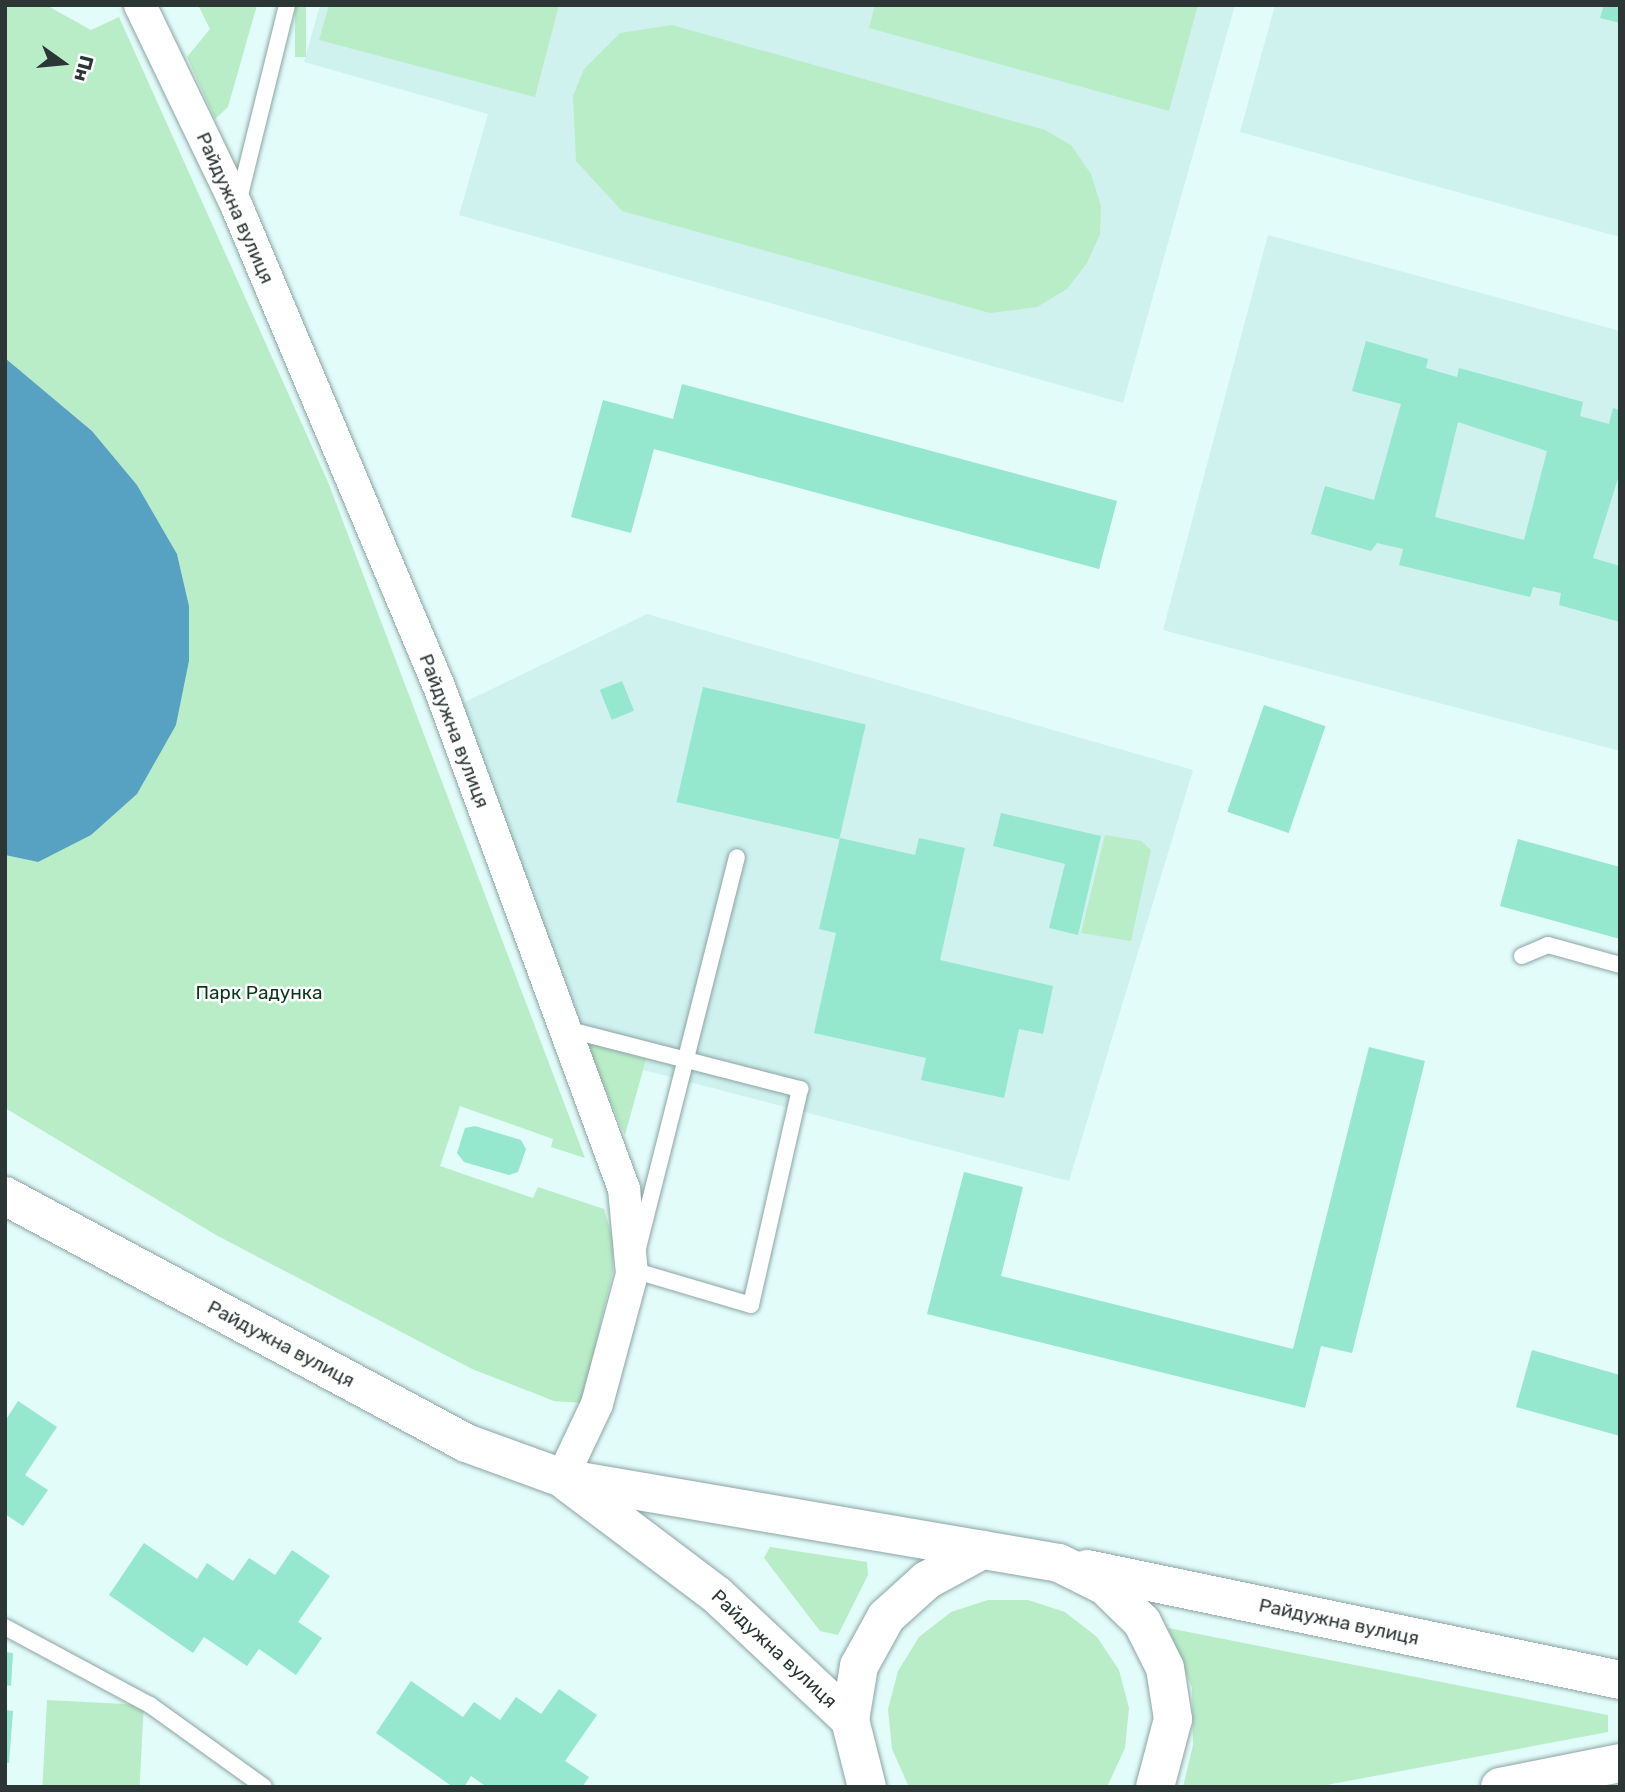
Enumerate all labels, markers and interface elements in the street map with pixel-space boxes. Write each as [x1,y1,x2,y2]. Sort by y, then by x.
north arrow [28,28,98,98]
text: Пн [69,53,98,84]
street label: Райдужна вулиця [191,129,279,287]
street label: Райдужна вулиця [414,651,494,811]
park label: Парк Радунка [196,982,322,1004]
street label: Райдужна вулиця [204,1296,358,1392]
street label: Райдужна вулиця [707,1585,841,1713]
street label: Райдужна вулиця [1257,1594,1421,1650]

